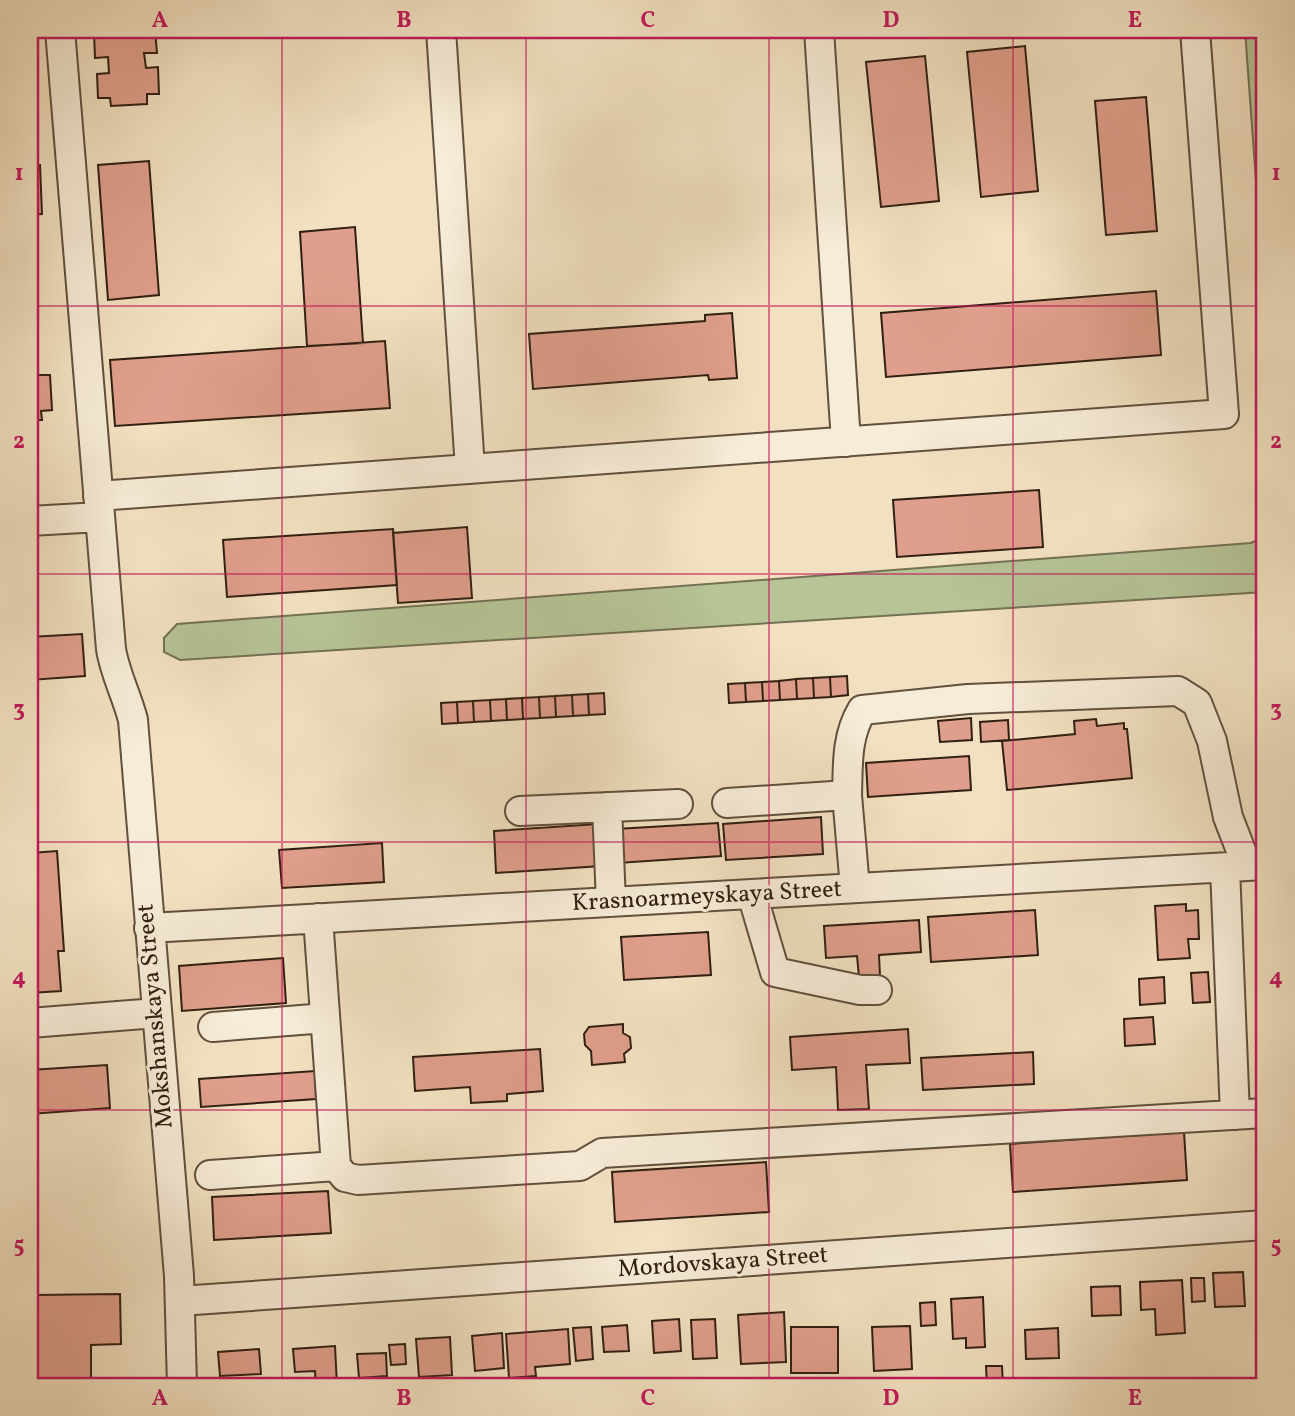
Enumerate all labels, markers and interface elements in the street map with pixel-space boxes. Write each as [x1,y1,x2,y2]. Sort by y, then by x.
text: A [152,5,168,37]
text: B [396,5,412,37]
text: C [641,5,655,37]
text: D [883,5,900,37]
text: E [1128,5,1142,37]
text: 1 [14,158,24,190]
text: 1 [1271,158,1281,190]
text: 2 [13,426,25,458]
text: 2 [1270,426,1282,458]
text: 3 [13,694,25,726]
text: 3 [1270,694,1282,726]
street label: Krasnoarmeyskaya Street [571,873,843,921]
street label: Mokshanskaya Street [129,902,183,1130]
text: 4 [12,962,26,994]
text: 4 [1269,962,1283,994]
text: 5 [13,1230,25,1262]
text: 5 [1270,1230,1282,1262]
street label: Mordovskaya Street [617,1239,829,1287]
text: A [152,1383,168,1415]
text: B [396,1383,412,1415]
text: C [641,1383,655,1415]
text: D [883,1383,900,1415]
text: E [1128,1383,1142,1415]

